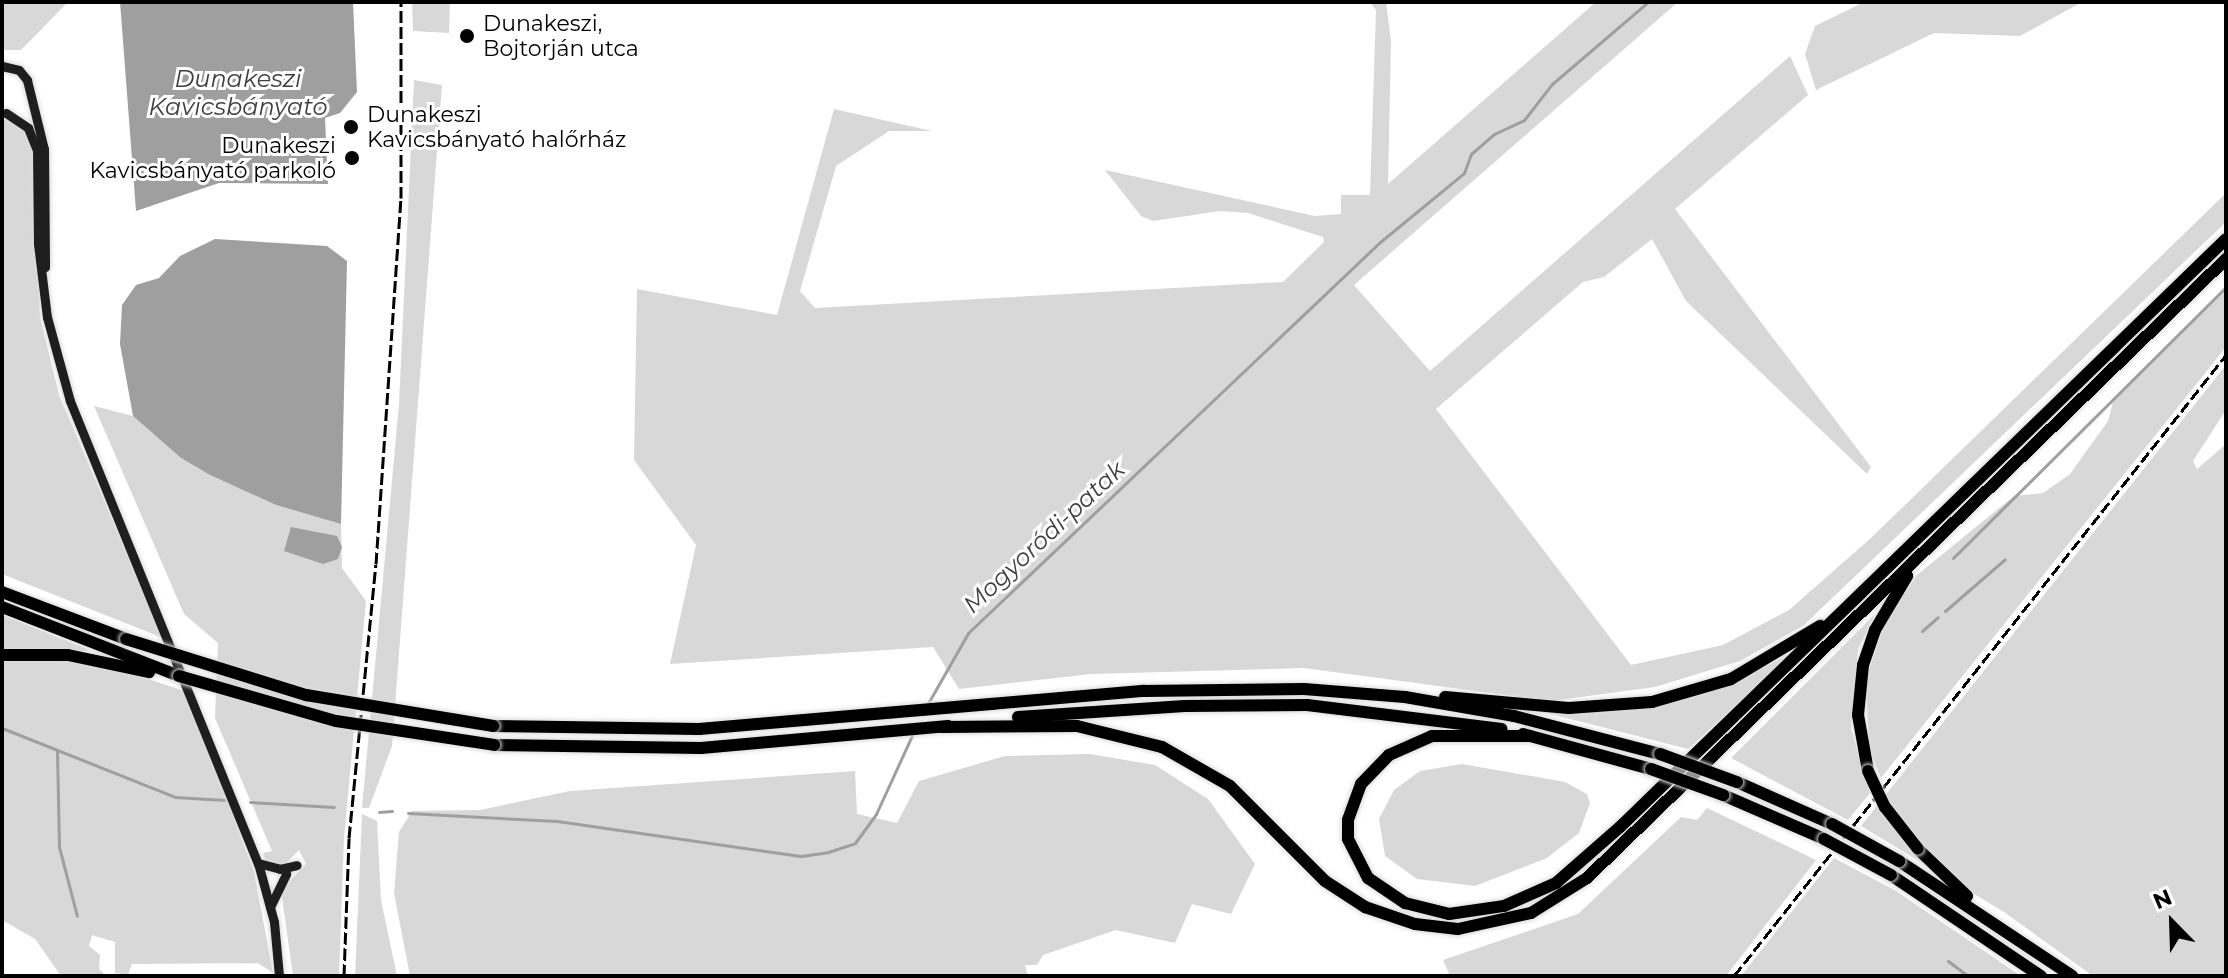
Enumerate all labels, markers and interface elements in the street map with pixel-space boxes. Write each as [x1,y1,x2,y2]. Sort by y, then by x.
place label: Dunakeszi, Bojtorján utca [483,10,639,62]
marker: Dunakeszi, Bojtorján utca [458,27,476,45]
water label: Dunakeszi Kavicsbányató [148,65,328,121]
place label: Dunakeszi Kavicsbányató halőrház [367,101,626,152]
marker: Dunakeszi Kavicsbányató halőrház [342,118,360,136]
place label: Dunakeszi Kavicsbányató parkoló [89,132,336,184]
marker: Dunakeszi Kavicsbányató parkoló [343,149,361,167]
water label: Mogyoródi-patak [957,455,1131,619]
north arrow [2132,882,2212,962]
text: N [2149,884,2176,915]

